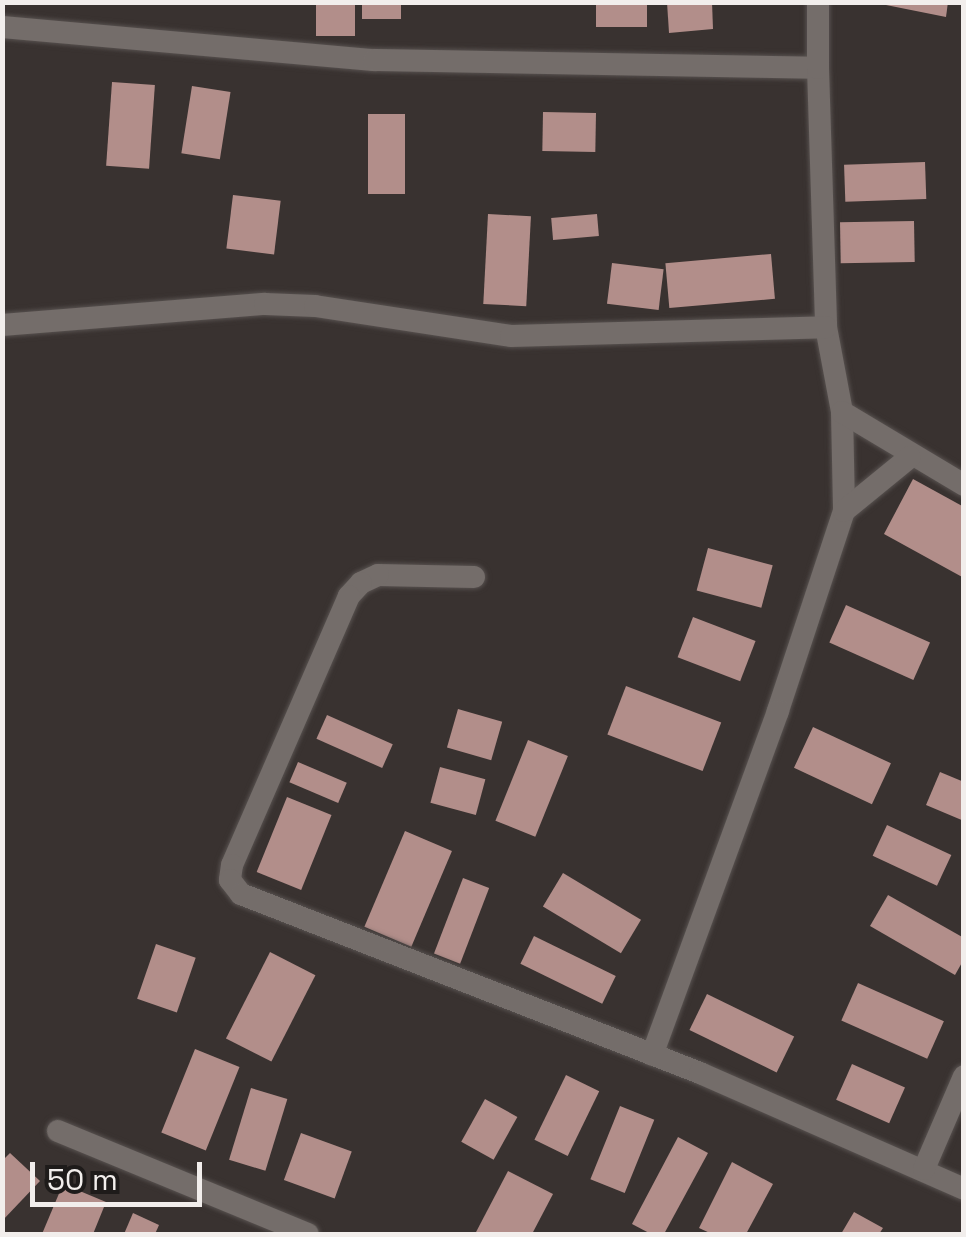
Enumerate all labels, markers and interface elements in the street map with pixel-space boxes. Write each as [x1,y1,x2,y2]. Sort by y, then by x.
scale bar [35,1142,208,1204]
text: 50 m [47,1160,118,1199]

